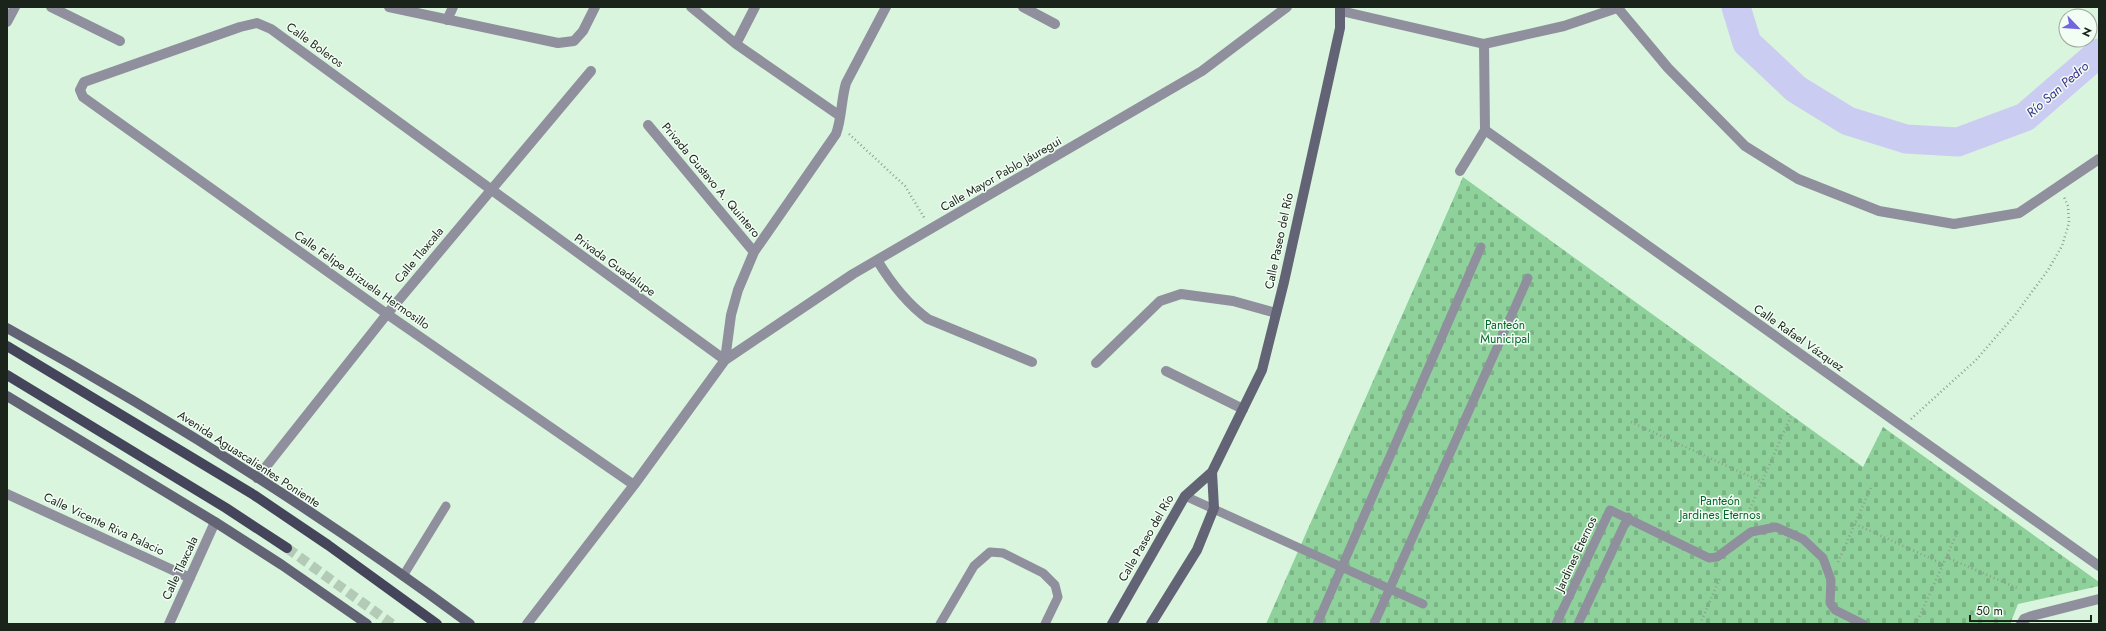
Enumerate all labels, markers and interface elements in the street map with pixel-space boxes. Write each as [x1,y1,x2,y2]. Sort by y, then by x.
north arrow [2058,8,2098,48]
street label: Calle Boleros [283,18,347,72]
text: N [2078,25,2096,40]
water label: Río San Pedro [2022,57,2093,122]
street label: Privada Gustavo A. Quintero [657,119,765,242]
street label: Calle Mayor Pablo Jáuregui [937,132,1065,216]
street label: Calle Paseo del Río [1260,191,1298,291]
street label: Calle Tlaxcala [390,223,448,287]
street label: Calle Felipe Brizuela Hermosillo [290,226,434,334]
street label: Privada Guadalupe [571,229,659,301]
street label: Calle Rafael Vázquez [1750,300,1848,376]
park label: Panteón Municipal [1480,316,1530,348]
street label: Avenida Aguascalientes Poniente [174,406,324,512]
street label: Calle Vicente Riva Palacio [41,488,168,560]
street label: Calle Paseo del Río [1114,491,1179,585]
park label: Panteón Jardines Eternos [1677,492,1761,524]
street label: Jardines Eternos [1550,513,1601,596]
street label: Calle Tlaxcala [157,533,203,603]
scale bar [1970,597,2091,623]
text: 50 m [1976,602,2003,620]

